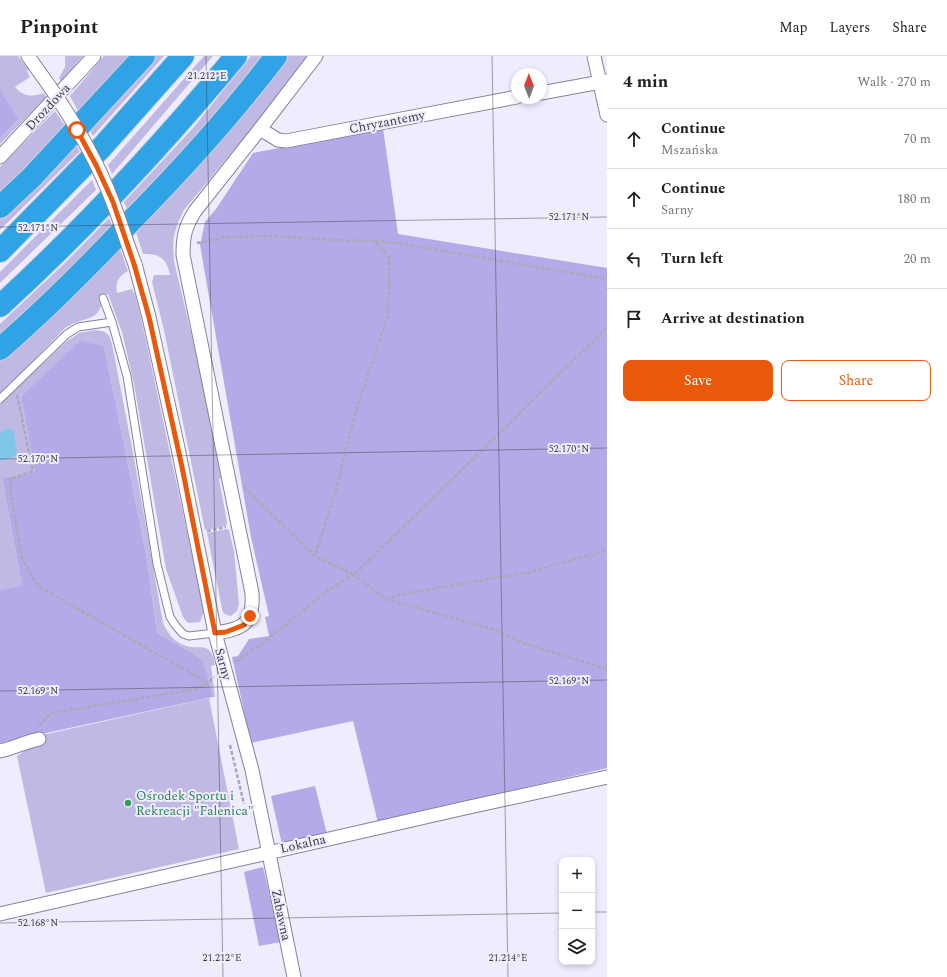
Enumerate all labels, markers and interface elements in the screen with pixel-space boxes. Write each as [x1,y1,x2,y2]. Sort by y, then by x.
text: Pinpoint [20,13,98,42]
text: Map [779,17,808,38]
text: Layers [830,17,870,38]
text: Share [892,17,927,38]
text: 21.212°E [187,68,227,84]
north arrow [511,68,547,104]
text: 4 min [623,69,668,95]
text: Walk · 270 m [857,72,931,92]
street label: Drozdowa [21,78,76,135]
street label: Chryzantemy [347,105,427,139]
text: Continue [661,117,726,140]
route start [68,121,86,139]
icon: ahead [623,128,645,150]
text: 70 m [904,129,931,149]
text: Mszańska [661,140,718,160]
text: Continue [661,177,726,200]
icon: ahead [623,188,645,210]
text: 180 m [897,189,931,209]
text: Sarny [661,200,693,220]
text: 52.171°N [549,209,589,225]
text: 52.171°N [18,220,58,236]
text: Turn left [661,247,723,270]
icon: left [623,248,645,270]
text: 20 m [904,249,931,269]
text: Arrive at destination [661,307,805,330]
icon: arrive [623,308,645,330]
button: Save [623,360,773,401]
button: Share [781,360,931,401]
text: 52.170°N [549,441,589,457]
text: 52.170°N [18,451,58,467]
route end [241,607,259,625]
street label: Sarny [209,646,237,683]
text: 52.169°N [549,673,589,689]
text: 52.169°N [18,683,58,699]
place label: Ośrodek Sportu i Rekreacji "Falenica" [136,786,254,821]
marker: Ośrodek Sportu i Rekreacji "Falenica" [123,798,133,808]
street label: Lokalna [278,829,328,859]
map controls [559,857,595,965]
button: + [559,857,595,893]
street label: Zabawna [266,887,296,943]
button: − [559,893,595,929]
text: 52.168°N [18,915,58,931]
button: layers [559,929,595,965]
text: 21.212°E [202,950,242,966]
text: 21.214°E [488,950,528,966]

